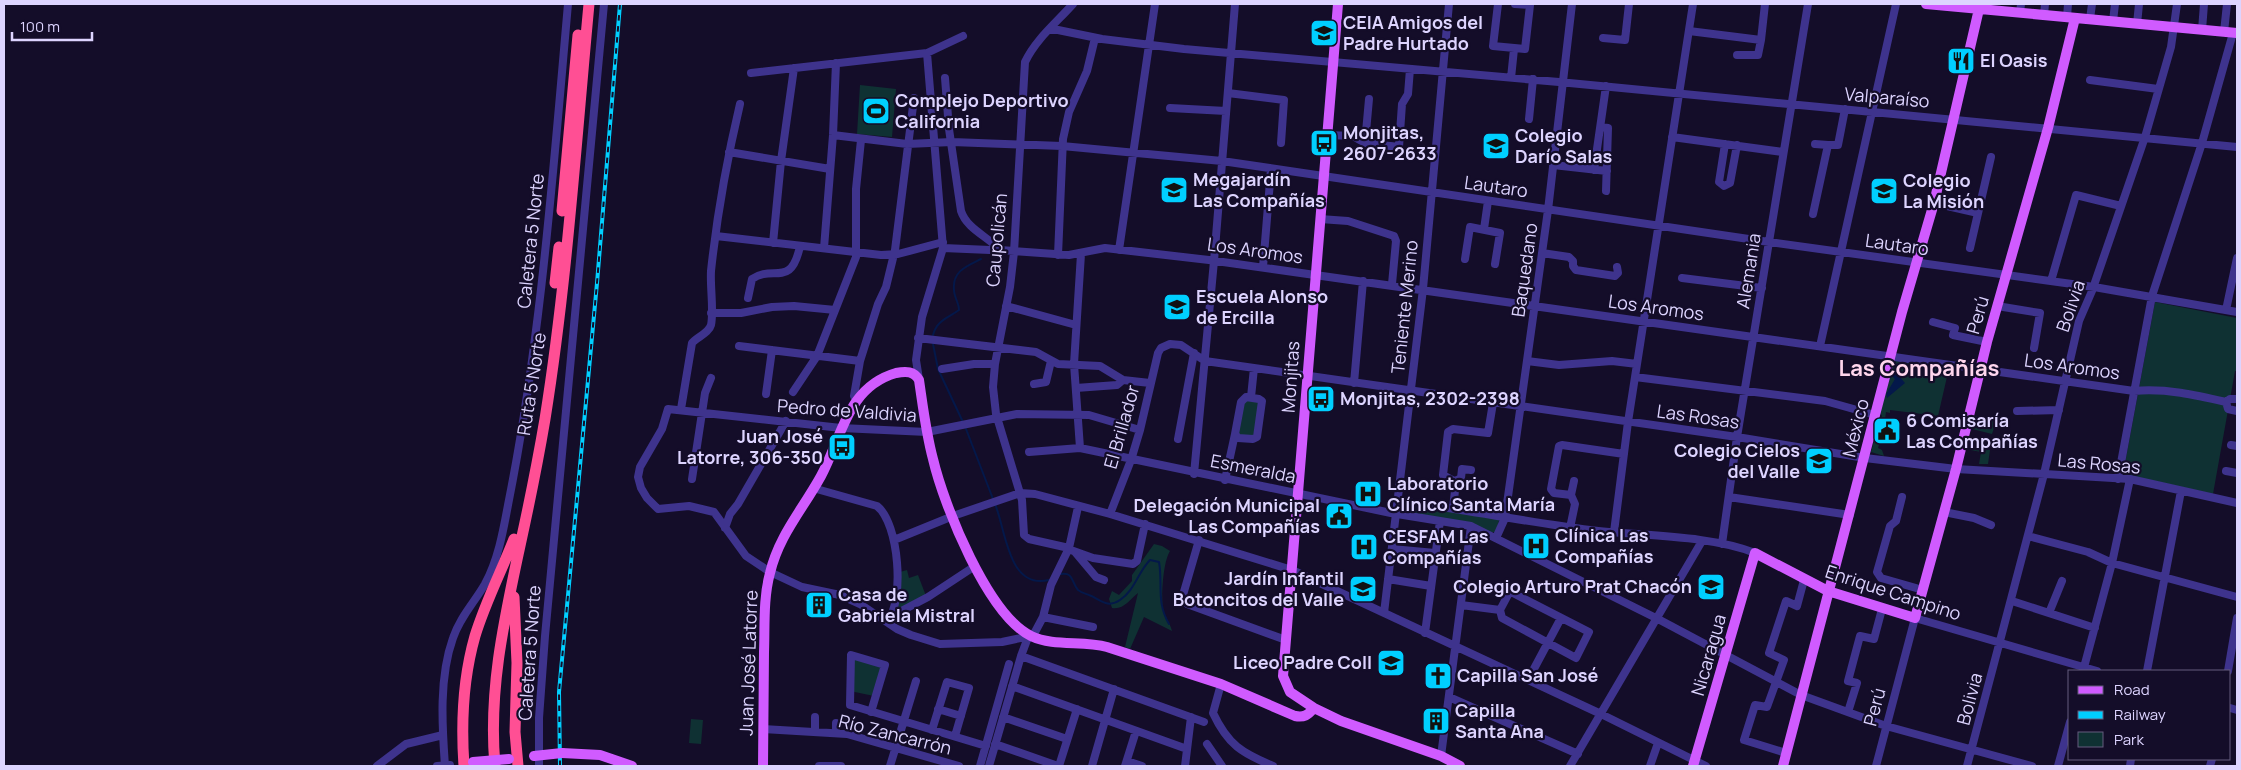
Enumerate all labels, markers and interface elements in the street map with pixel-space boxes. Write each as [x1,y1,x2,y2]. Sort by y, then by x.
scale bar [12,10,92,42]
place label: CEIA Amigos del Padre Hurtado [1343,10,1483,55]
text: 100 m [20,16,60,37]
school or university icon: CEIA Amigos del Padre Hurtado [1309,18,1339,48]
restaurant icon: El Oasis [1946,46,1976,76]
place label: El Oasis [1980,48,2048,72]
street label: Valparaíso [1844,81,1931,113]
place label: Complejo Deportivo California [895,88,1069,133]
sports icon: Complejo Deportivo California [861,96,891,126]
place label: Monjitas, 2607-2633 [1343,120,1437,165]
place label: Colegio Darío Salas [1515,123,1613,168]
bus stop icon: Monjitas, 2607-2633 [1309,128,1339,158]
school or university icon: Colegio Darío Salas [1481,131,1511,161]
place label: Megajardín Las Compañías [1193,167,1325,212]
place label: Colegio La Misión [1903,168,1984,213]
street label: Lautaro [1463,170,1530,202]
street label: Caletera 5 Norte [511,172,549,310]
school or university icon: Megajardín Las Compañías [1159,175,1189,205]
school or university icon: Colegio La Misión [1869,176,1899,206]
street label: Caupolicán [980,192,1012,288]
street label: Baquedano [1506,221,1542,318]
street label: Lautaro [1864,228,1931,260]
street label: Los Aromos [1206,231,1305,269]
street label: Alemania [1730,231,1766,310]
street label: Teniente Merino [1385,239,1423,375]
street label: Bolivia [2050,277,2090,335]
place label: Escuela Alonso de Ercilla [1196,284,1328,329]
street label: Los Aromos [1607,288,1706,326]
school or university icon: Escuela Alonso de Ercilla [1162,292,1192,322]
street label: Perú [1960,293,1994,337]
street label: Ruta 5 Norte [511,331,551,437]
street label: Monjitas [1276,340,1304,414]
street label: Los Aromos [2023,347,2122,385]
district label: Las Compañías [1838,353,2000,383]
street label: El Brillador [1098,382,1145,471]
bus stop icon: Monjitas, 2302-2398 [1306,384,1336,414]
place label: Monjitas, 2302-2398 [1340,386,1520,410]
street label: Pedro de Valdivia [776,393,918,427]
street label: México [1836,396,1874,459]
street label: Las Rosas [1655,398,1741,434]
place label: 6 Comisaría Las Compañías [1906,408,2038,453]
public building icon: 6 Comisaría Las Compañías [1872,416,1902,446]
place label: Juan José Latorre, 306-350 [677,424,823,469]
bus stop icon: Juan José Latorre, 306-350 [827,432,857,462]
place label: Colegio Cielos del Valle [1674,438,1800,483]
school or university icon: Colegio Cielos del Valle [1804,446,1834,476]
street label: Las Rosas [2057,447,2141,479]
street label: Esmeralda [1208,448,1298,488]
place label: Laboratorio Clínico Santa María [1387,471,1555,516]
hospital icon: Laboratorio Clínico Santa María [1353,479,1383,509]
place label: Delegación Municipal Las Compañías [1133,493,1320,538]
public building icon: Delegación Municipal Las Compañías [1324,501,1354,531]
place label: Clínica Las Compañías [1555,523,1654,568]
place label: CESFAM Las Compañías [1383,524,1489,569]
hospital icon: Clínica Las Compañías [1521,531,1551,561]
hospital icon: CESFAM Las Compañías [1349,532,1379,562]
street label: Enrique Campino [1822,559,1964,625]
place label: Jardín Infantil Botoncitos del Valle [1173,566,1344,611]
school or university icon: Colegio Arturo Prat Chacón [1696,572,1726,602]
school or university icon: Jardín Infantil Botoncitos del Valle [1348,574,1378,604]
place label: Colegio Arturo Prat Chacón [1453,574,1692,598]
place label: Casa de Gabriela Mistral [838,582,975,627]
street label: Caletera 5 Norte [512,584,546,721]
street label: Juan José Latorre [733,590,763,736]
building icon: Casa de Gabriela Mistral [804,590,834,620]
street label: Nicaragua [1685,611,1731,698]
school or university icon: Liceo Padre Coll [1376,648,1406,678]
place label: Liceo Padre Coll [1233,650,1372,674]
church icon: Capilla San José [1423,661,1453,691]
place label: Capilla San José [1457,663,1599,687]
street label: Bolivia [1951,670,1988,728]
legend [2068,670,2231,760]
text: Road [2114,679,2150,700]
street label: Perú [1857,685,1891,728]
place label: Capilla Santa Ana [1455,698,1544,743]
text: Railway [2114,704,2166,725]
building icon: Capilla Santa Ana [1421,706,1451,736]
street label: Río Zancarrón [836,708,954,760]
text: Park [2114,729,2144,750]

